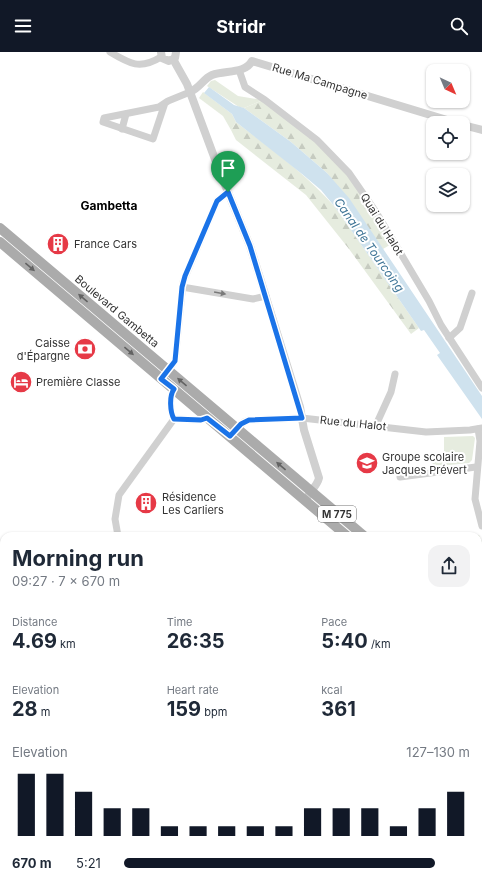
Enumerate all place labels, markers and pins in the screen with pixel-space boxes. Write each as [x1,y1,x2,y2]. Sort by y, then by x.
pin [211,151,245,192]
building icon: France Cars [45,231,71,257]
place label: France Cars [74,237,137,251]
place label: Caisse d'Épargne [17,336,70,363]
bank icon: Caisse d'Épargne [72,336,98,362]
hotel icon: Première Classe [8,369,34,395]
place label: Première Classe [36,375,120,389]
school or university icon: Groupe scolaire Jacques Prévert [354,450,380,476]
place label: Groupe scolaire Jacques Prévert [382,450,467,477]
building icon: Résidence Les Carliers [133,490,159,516]
place label: Résidence Les Carliers [162,490,224,517]

